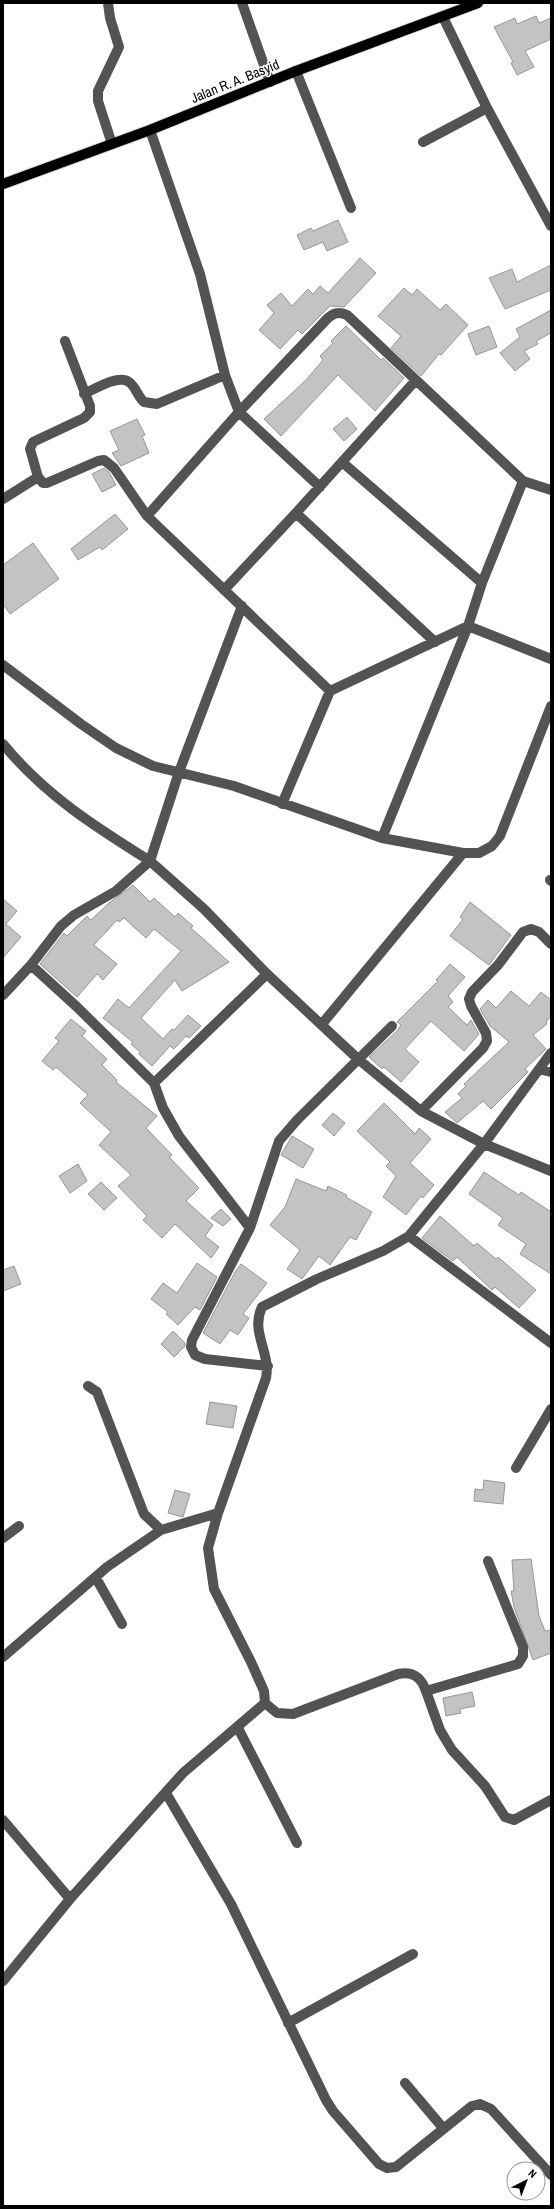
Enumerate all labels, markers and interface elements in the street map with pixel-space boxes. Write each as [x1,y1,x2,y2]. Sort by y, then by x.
street label: Jalan R. A. Basyid [188,55,282,107]
north arrow [506,2161,546,2201]
text: N [526,2166,540,2181]

